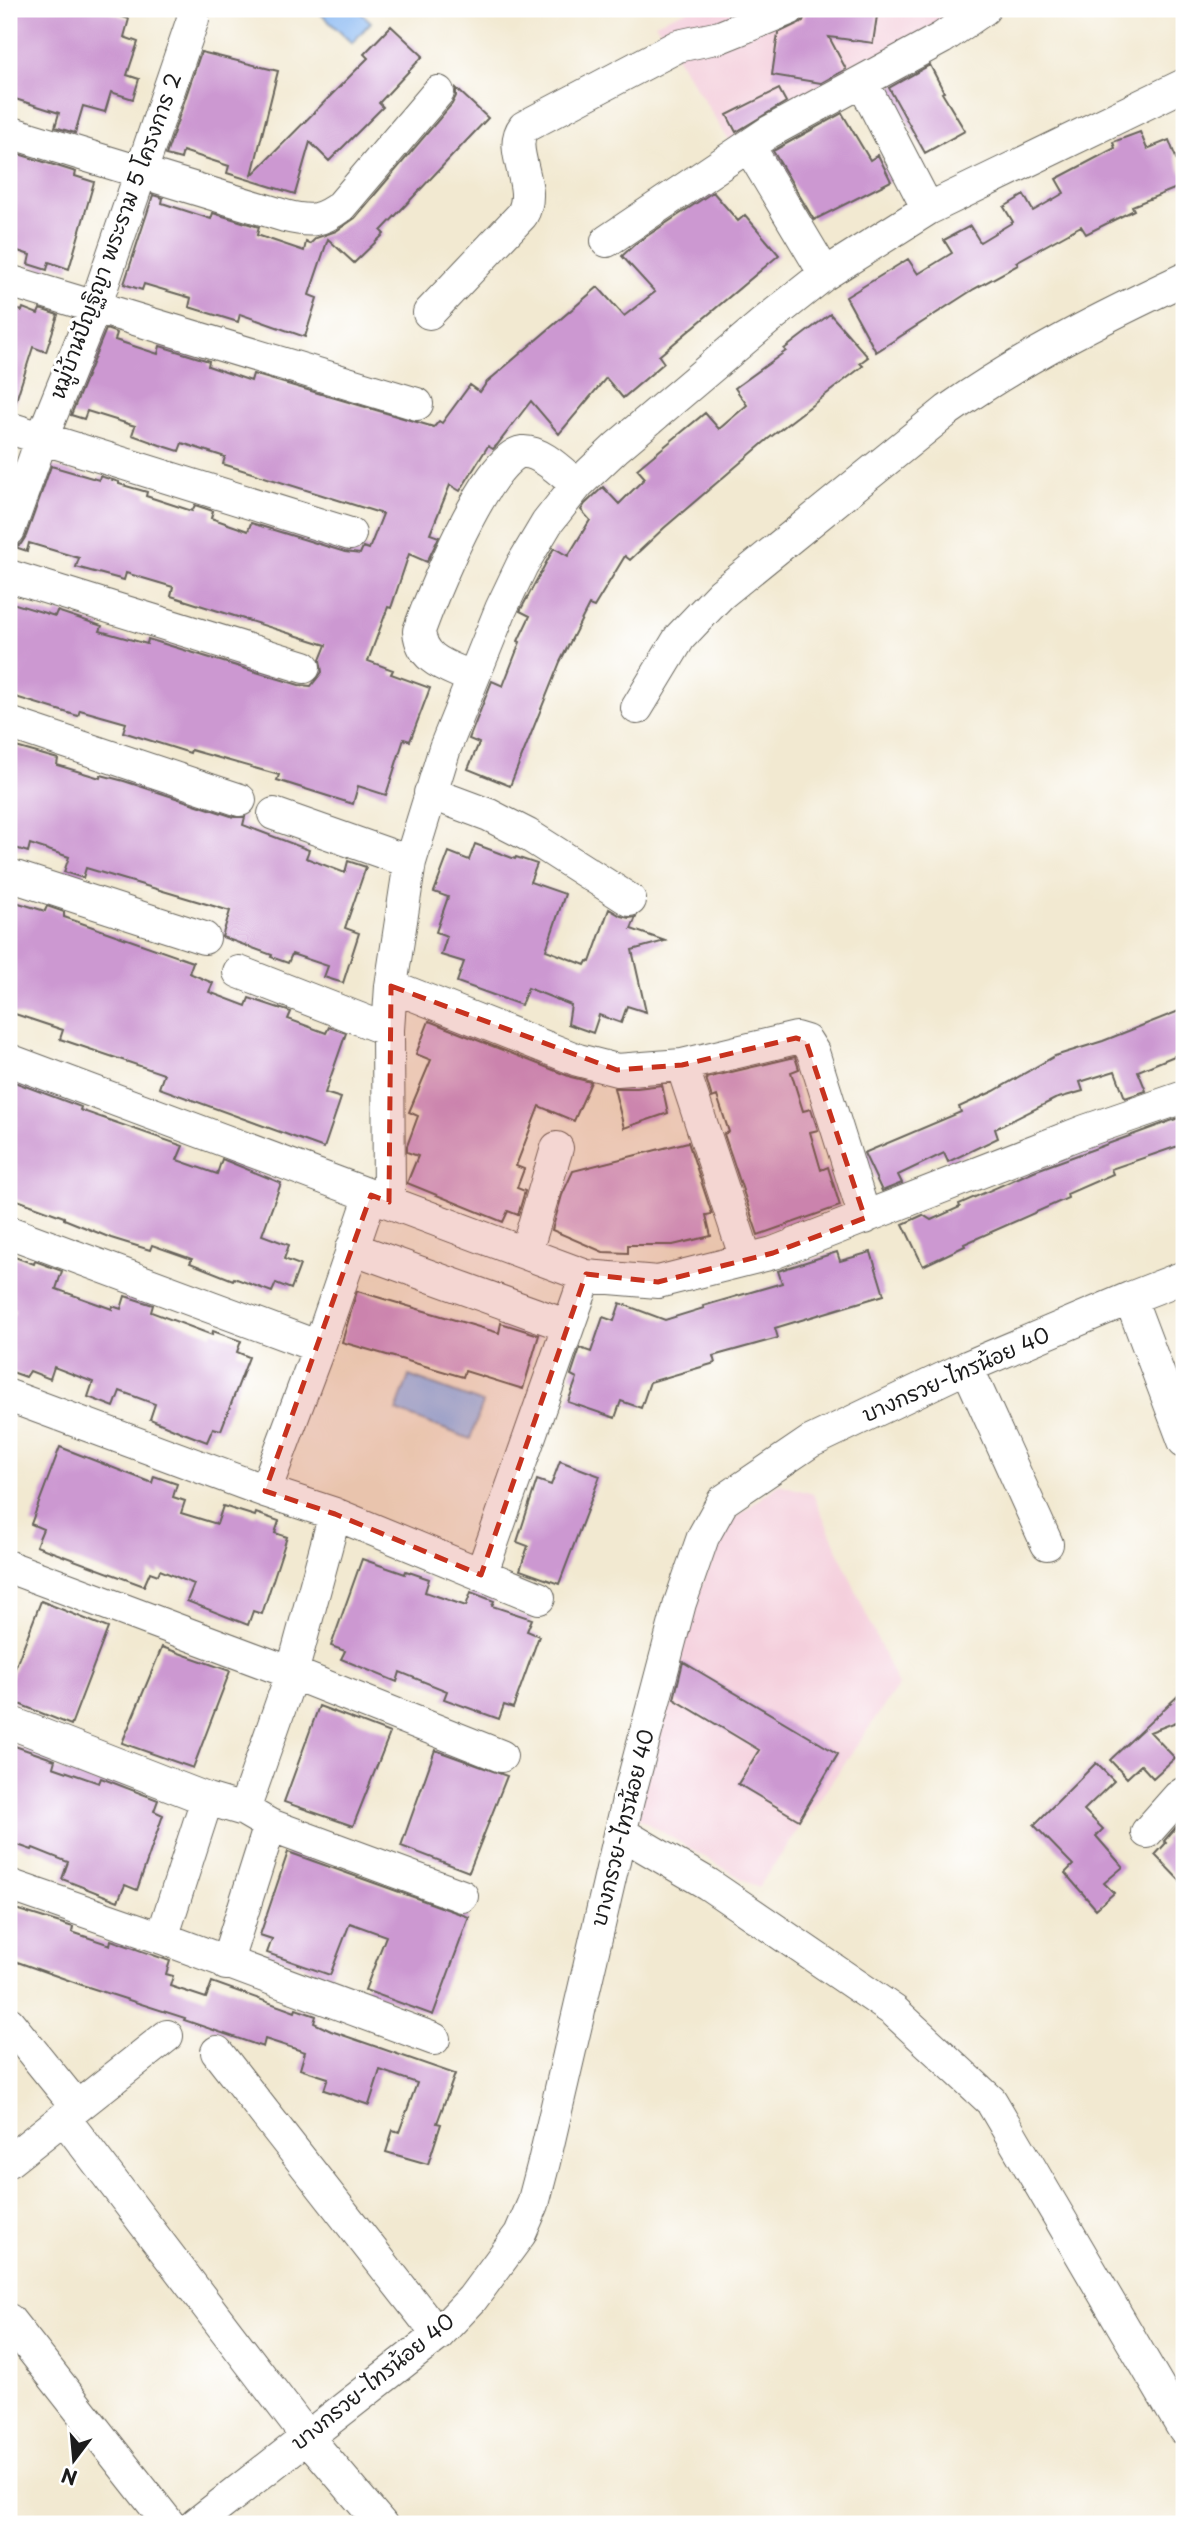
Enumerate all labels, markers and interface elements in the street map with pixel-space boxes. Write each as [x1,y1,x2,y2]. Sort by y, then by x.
street label: หมู่บ้านปัญฐิญา พระราม 5 โครงการ 2 [40,68,190,404]
street label: บางกรวย-ไทรน้อย 40 [856,1317,1054,1429]
street label: บางกรวย-ไทรน้อย 40 [581,1725,661,1930]
street label: บางกรวย-ไทรน้อย 40 [283,2304,460,2457]
north arrow [38,2424,108,2494]
text: N [58,2462,80,2493]

